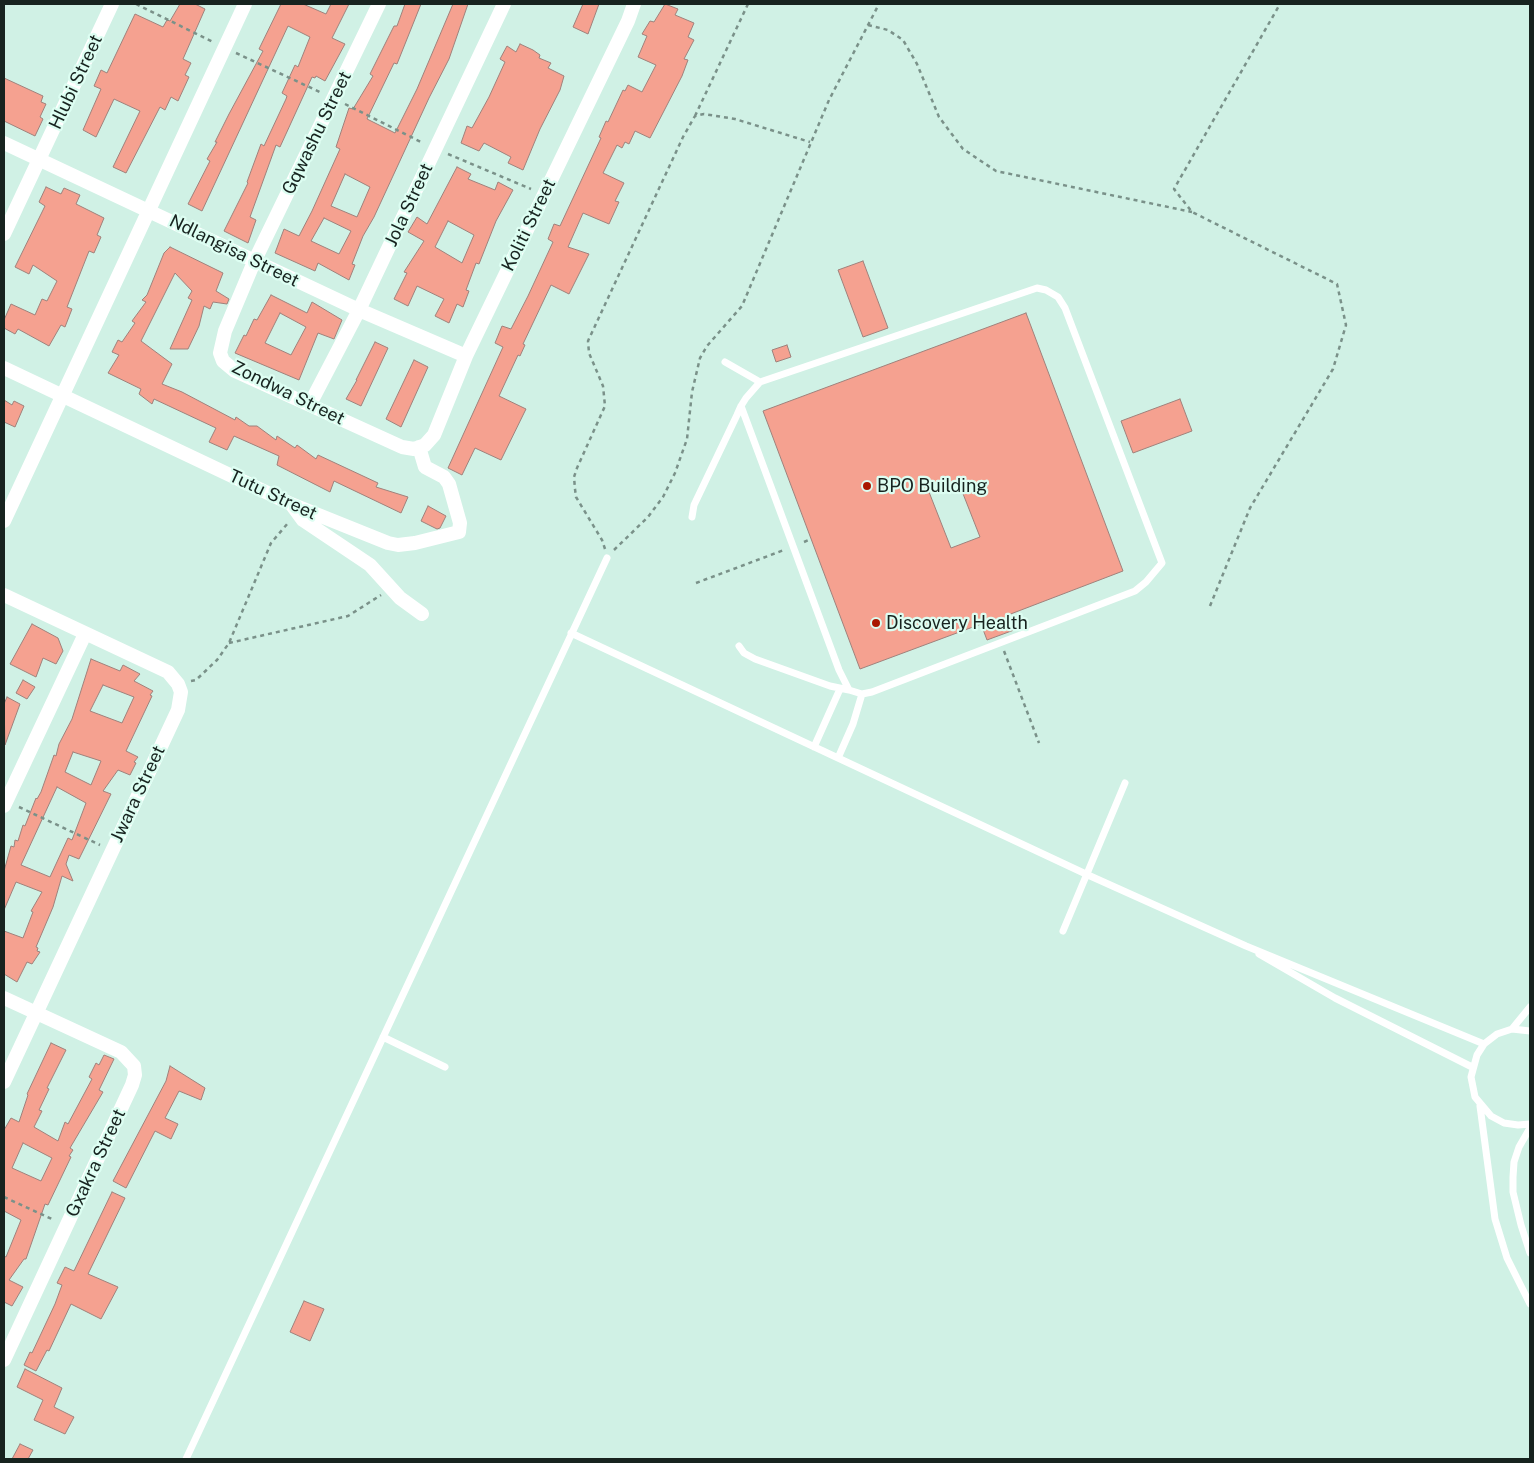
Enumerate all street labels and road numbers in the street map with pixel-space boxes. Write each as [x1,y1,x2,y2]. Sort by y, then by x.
street label: Hlubi Street [45,31,107,133]
street label: Gqwashu Street [278,68,356,198]
street label: Jola Street [380,160,438,250]
street label: Koliti Street [497,175,561,275]
street label: Ndlangisa Street [166,210,302,292]
street label: Zondwa Street [228,356,348,430]
street label: Tutu Street [226,465,320,525]
street label: Jwara Street [106,742,170,846]
street label: Gxakra Street [62,1106,130,1220]

